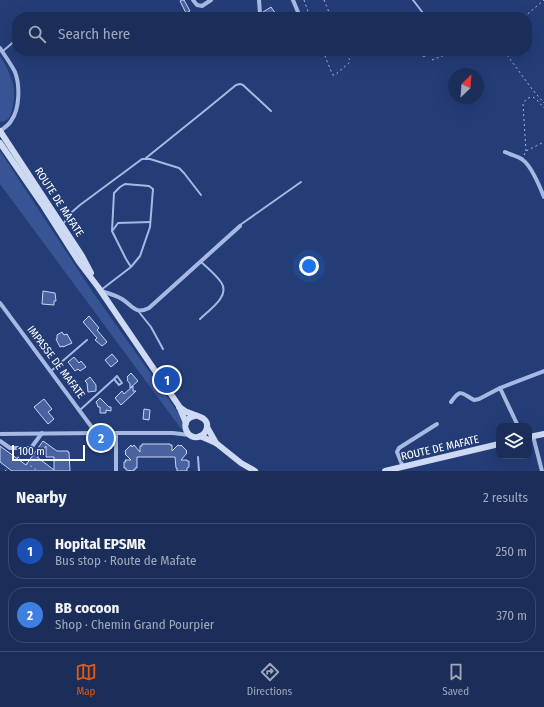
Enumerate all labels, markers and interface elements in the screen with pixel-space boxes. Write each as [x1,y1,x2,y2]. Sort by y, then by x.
search box [12,12,532,56]
icon: search [26,23,48,45]
text: Search here [58,25,130,43]
north arrow [448,68,484,104]
street label: ROUTE DE MAFATE [32,165,86,239]
your location [299,256,319,276]
street label: IMPASSE DE MAFATE [24,323,88,401]
pin: 1 [154,365,180,395]
pin: 2 [88,423,114,453]
map controls [496,423,532,459]
button: layers [496,423,532,459]
street label: ROUTE DE MAFATE [400,433,480,463]
scale bar [12,443,85,462]
text: 100 m [18,445,45,458]
text: Nearby [16,487,67,508]
text: 2 results [483,490,528,505]
text: Hopital EPSMR [55,535,146,553]
text: 1 [27,544,33,559]
text: 250 m [495,544,527,559]
text: Bus stop · Route de Mafate [55,553,196,568]
text: BB cocoon [55,599,119,617]
text: 2 [27,608,33,623]
text: 370 m [496,608,527,623]
text: Shop · Chemin Grand Pourpier [55,617,214,632]
tab: Map [75,661,97,698]
tab: Directions [247,661,292,698]
tab: Saved [442,661,469,698]

